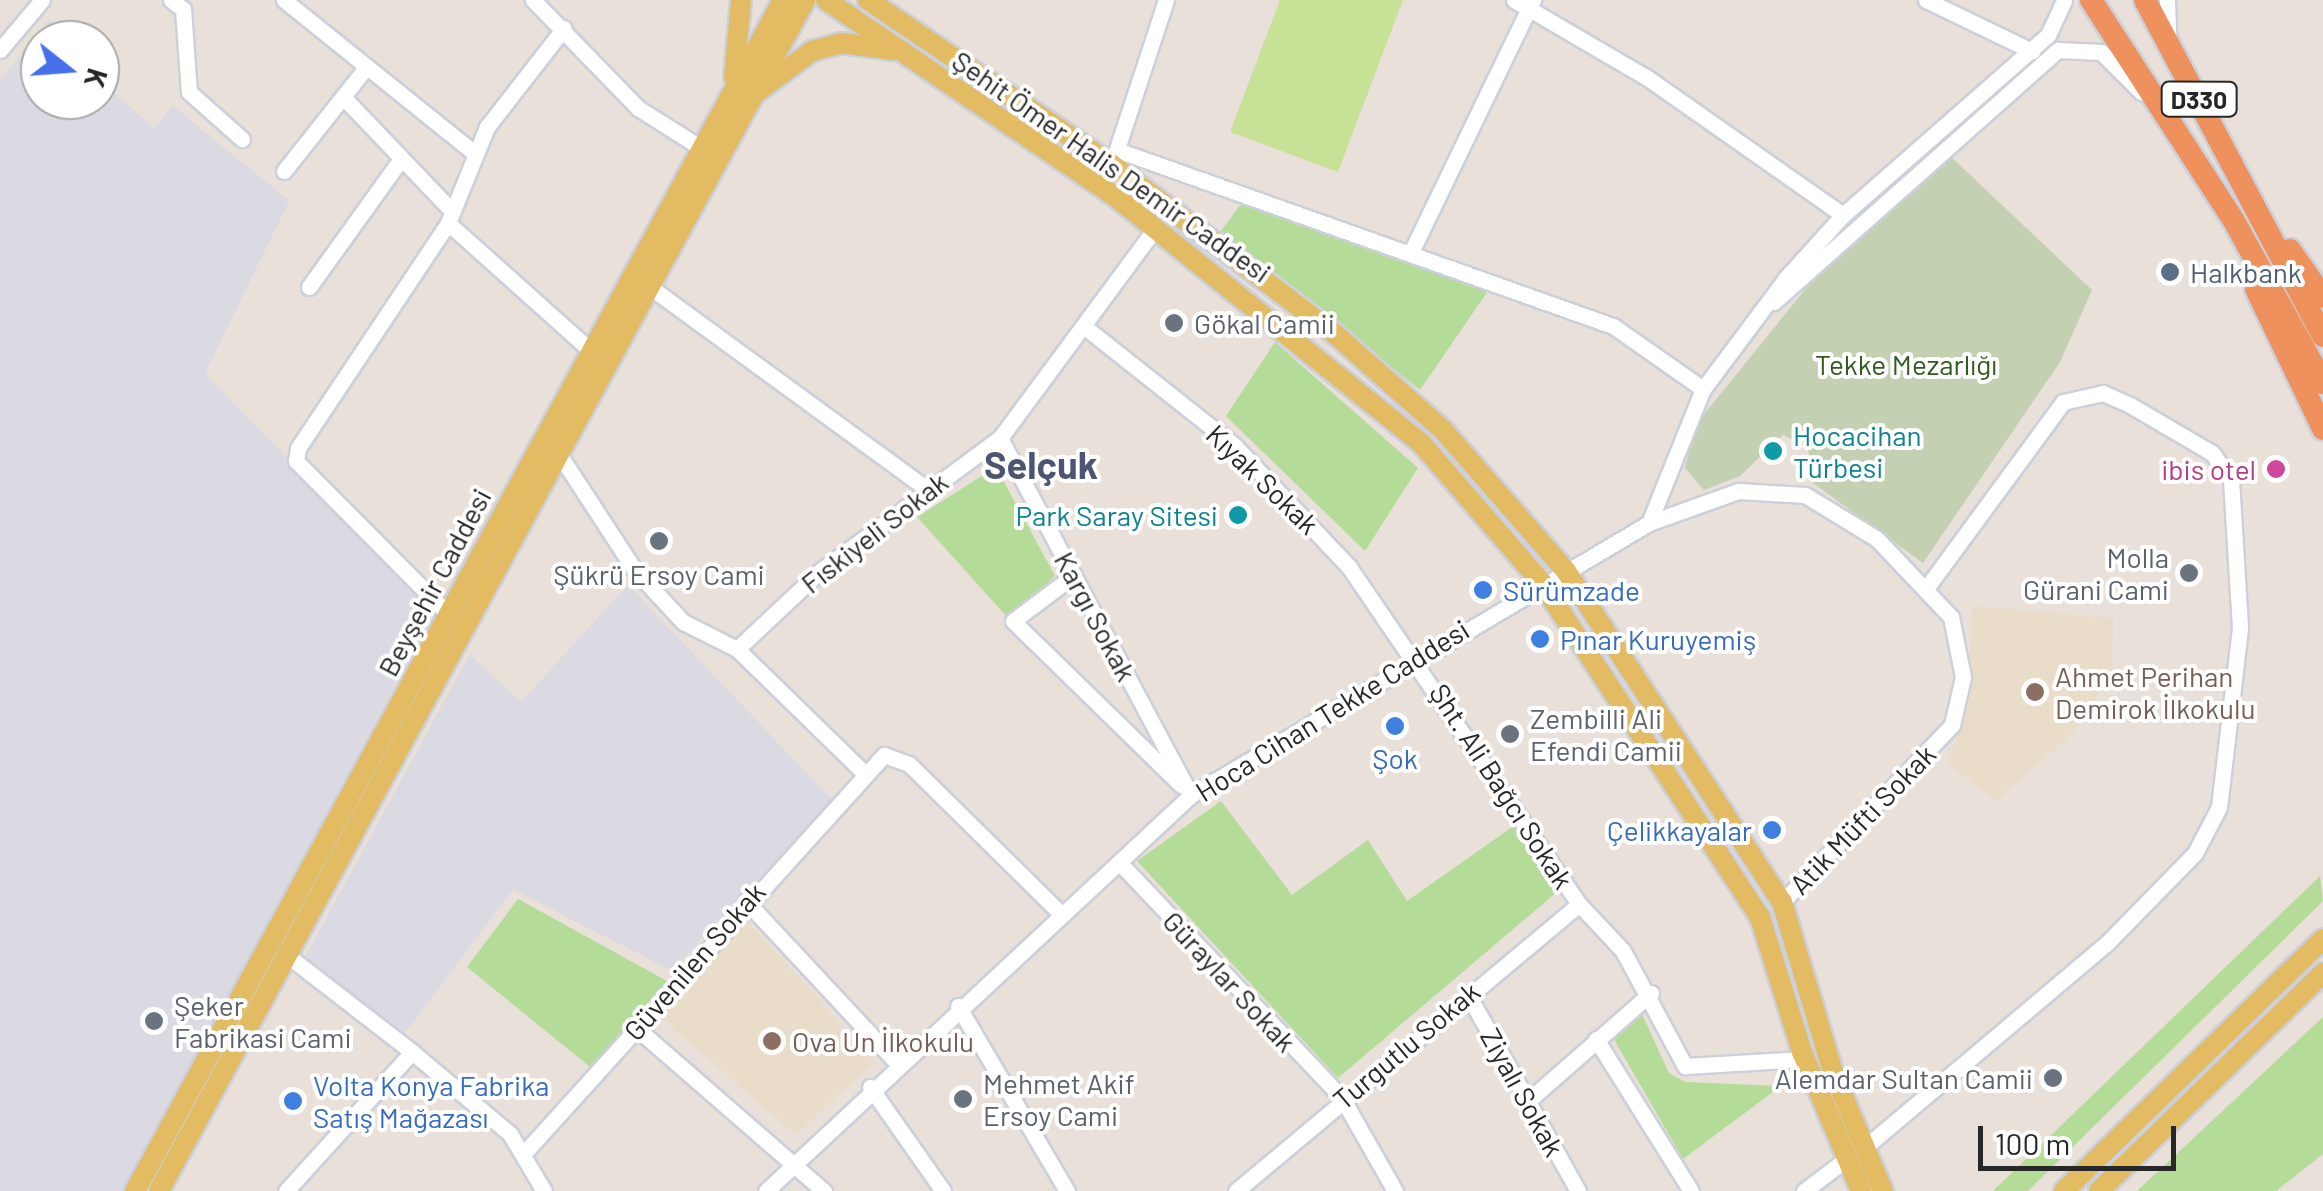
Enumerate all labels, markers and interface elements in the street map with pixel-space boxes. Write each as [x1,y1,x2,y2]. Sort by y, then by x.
north arrow [20,20,120,120]
street label: Şehit Ömer Halis Demir Caddesi [946,43,1278,289]
text: K [78,65,116,92]
road number: D330 [2159,79,2239,119]
place label: Halkbank [2190,255,2302,289]
marker: Halkbank [2159,261,2181,283]
place label: Gökal Camii [1194,306,1335,340]
marker: Gökal Camii [1163,312,1185,334]
park label: Tekke Mezarlığı [1815,347,1997,381]
street label: Kıyak Sokak [1200,417,1326,541]
place label: Hocacihan Türbesi [1793,418,1922,484]
marker: Hocacihan Türbesi [1762,440,1784,462]
district label: Selçuk [984,442,1098,488]
place label: ibis otel [2161,452,2256,486]
marker: ibis otel [2265,458,2287,480]
street label: Fıskiyeli Sokak [794,464,954,600]
street label: Beyşehir Caddesi [370,482,498,682]
place label: Park Saray Sitesi [1015,498,1218,532]
marker: Park Saray Sitesi [1227,504,1249,526]
marker: Şükrü Ersoy Cami [648,530,670,552]
place label: Molla Gürani Cami [2023,540,2169,606]
street label: Kargı Sokak [1048,546,1144,686]
place label: Şükrü Ersoy Cami [553,557,765,591]
marker: Molla Gürani Cami [2178,562,2200,584]
place label: Sürümzade [1503,573,1640,607]
marker: Sürümzade [1472,579,1494,601]
street label: Hoca Cihan Tekke Caddesi [1189,612,1475,808]
place label: Pınar Kuruyemiş [1560,622,1756,656]
marker: Pınar Kuruyemiş [1529,628,1551,650]
place label: Ahmet Perihan Demirok İlkokulu [2055,659,2255,725]
street label: Şht. Ali Bağcı Sokak [1423,677,1581,895]
marker: Ahmet Perihan Demirok İlkokulu [2024,681,2046,703]
place label: Zembilli Ali Efendi Camii [1530,701,1682,767]
marker: Şok [1384,715,1406,737]
marker: Zembilli Ali Efendi Camii [1499,723,1521,745]
street label: Atik Müfti Sokak [1782,737,1942,901]
place label: Şok [1372,741,1418,775]
place label: Çelikkayalar [1607,813,1752,847]
marker: Çelikkayalar [1761,819,1783,841]
street label: Güvenilen Sokak [616,875,772,1047]
street label: Güraylar Sokak [1156,904,1304,1058]
street label: Turgutlu Sokak [1326,974,1486,1116]
place label: Şeker Fabrikasi Cami [174,988,352,1054]
marker: Şeker Fabrikasi Cami [143,1010,165,1032]
street label: Ziyalı Sokak [1474,1022,1572,1162]
place label: Ova Un İlkokulu [792,1024,974,1058]
marker: Ova Un İlkokulu [761,1030,783,1052]
place label: Alemdar Sultan Camii [1775,1061,2033,1095]
place label: Mehmet Akif Ersoy Cami [983,1066,1135,1132]
marker: Alemdar Sultan Camii [2042,1067,2064,1089]
place label: Volta Konya Fabrika Satış Mağazası [313,1068,549,1134]
marker: Mehmet Akif Ersoy Cami [952,1088,974,1110]
marker: Volta Konya Fabrika Satış Mağazası [282,1090,304,1112]
scale bar [1983,1106,2180,1168]
text: 100 m [1995,1125,2070,1161]

